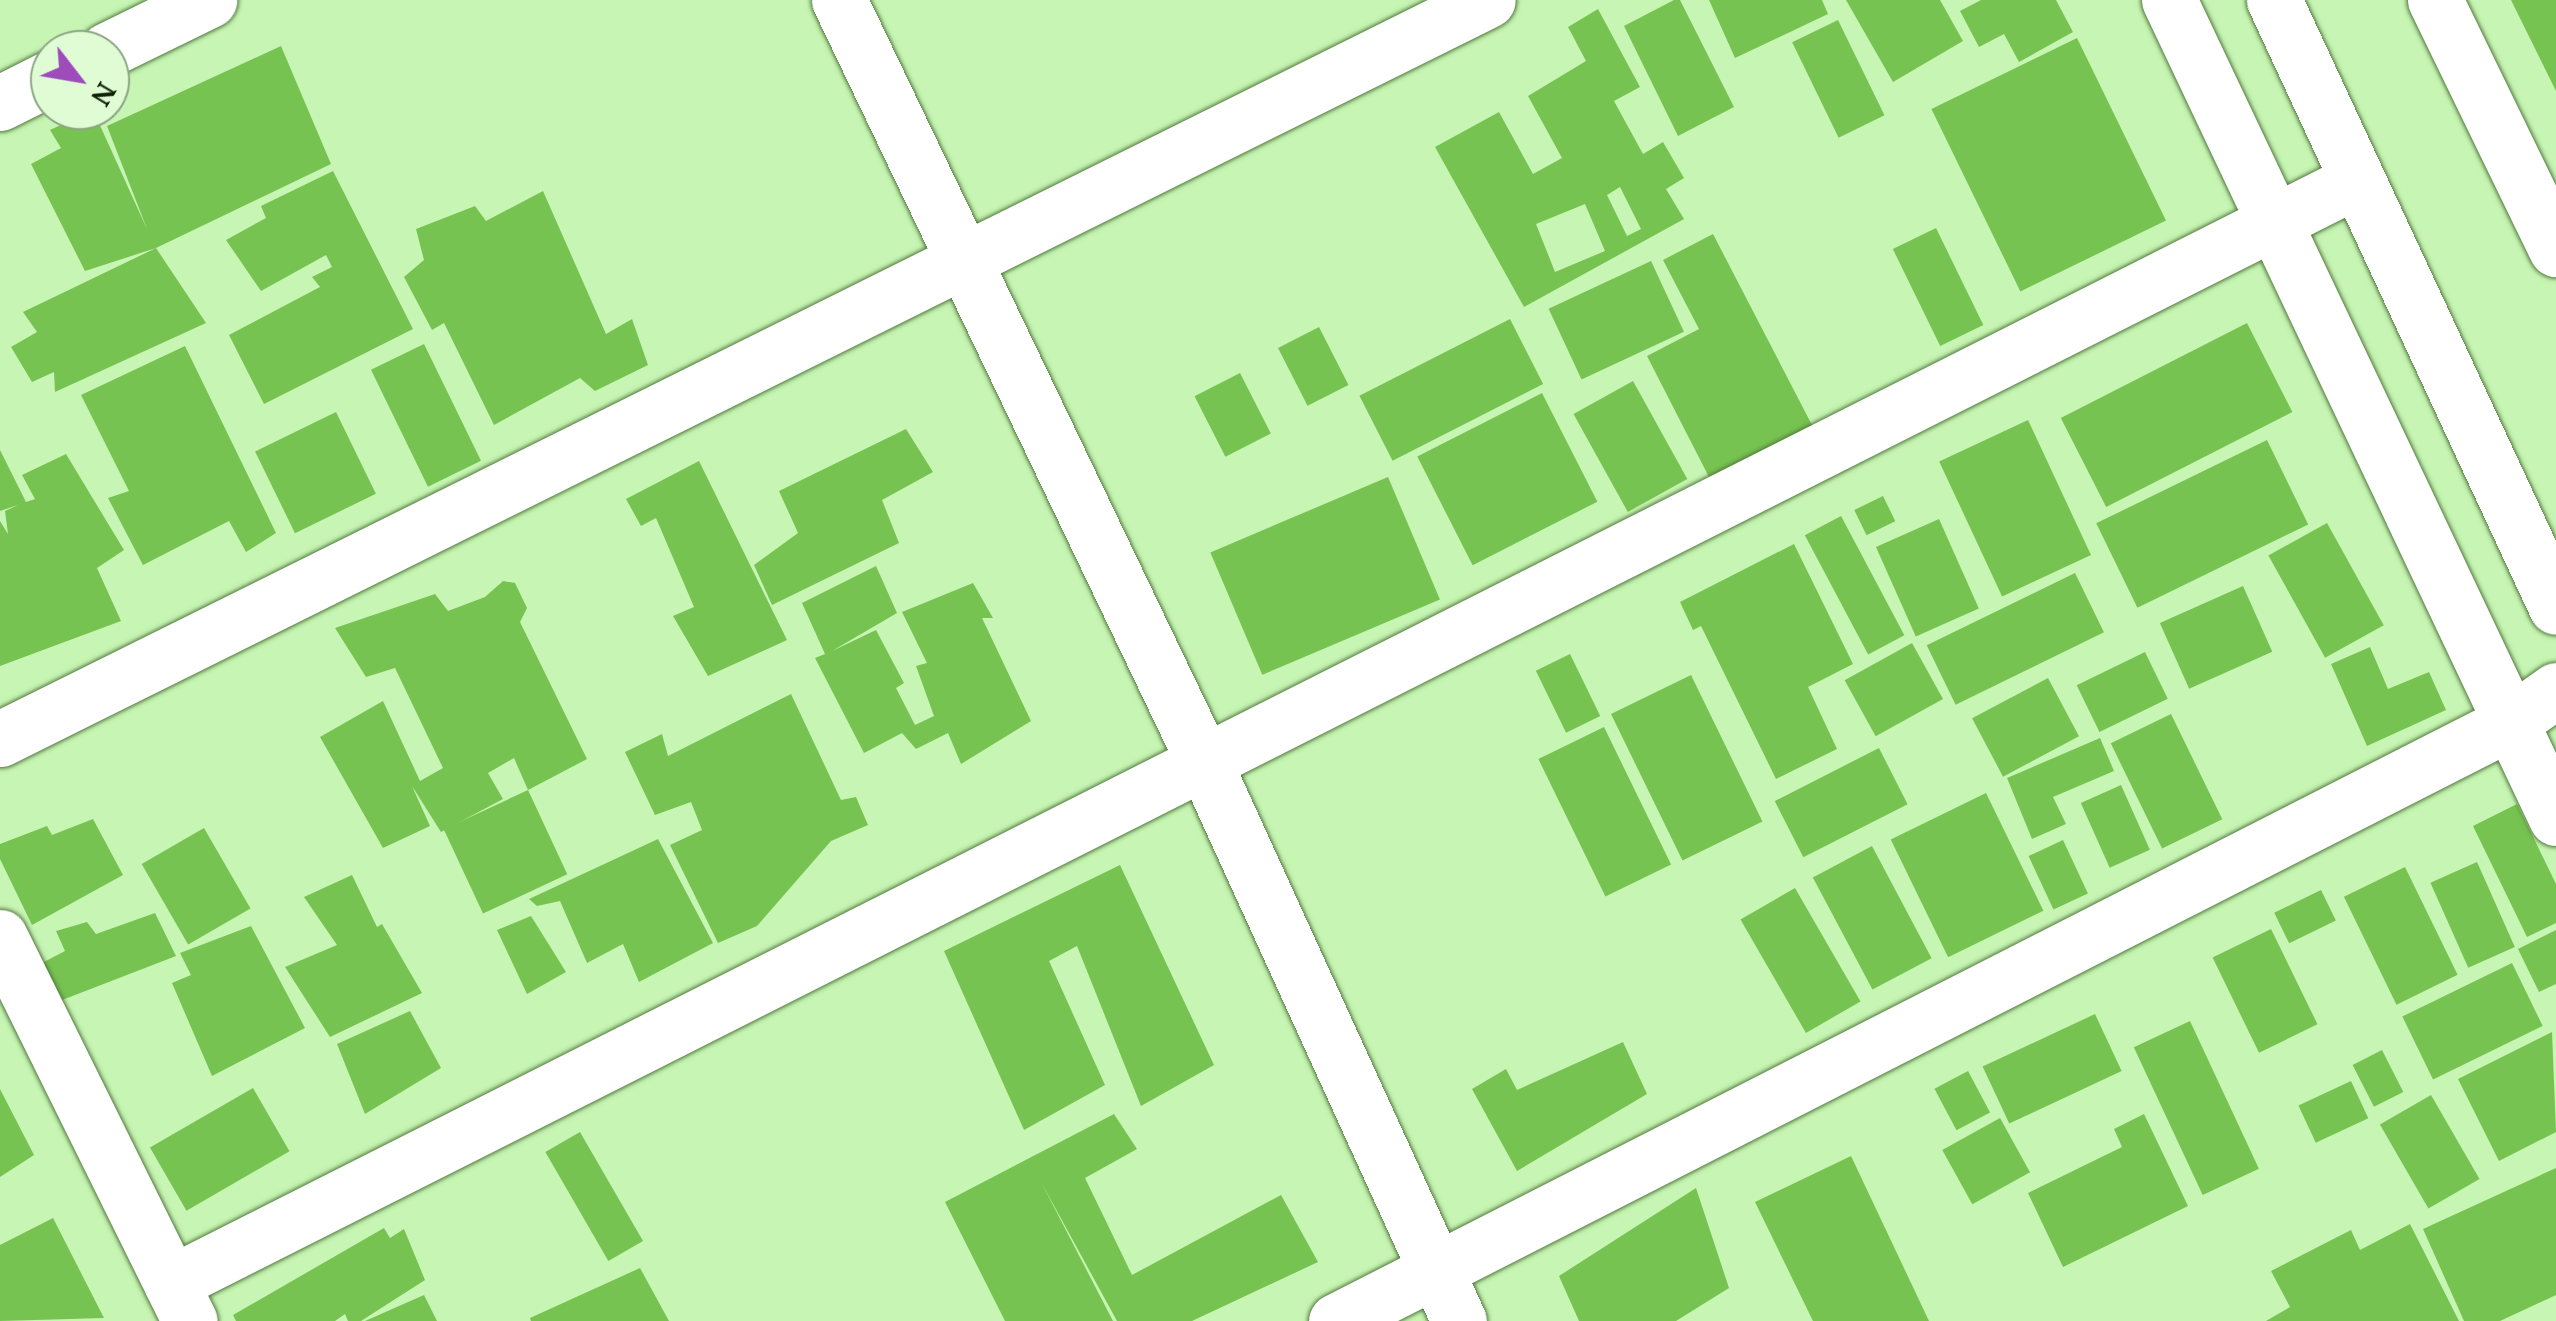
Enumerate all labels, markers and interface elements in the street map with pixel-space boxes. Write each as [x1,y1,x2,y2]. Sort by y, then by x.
north arrow [30,30,130,130]
text: N [83,76,126,113]

